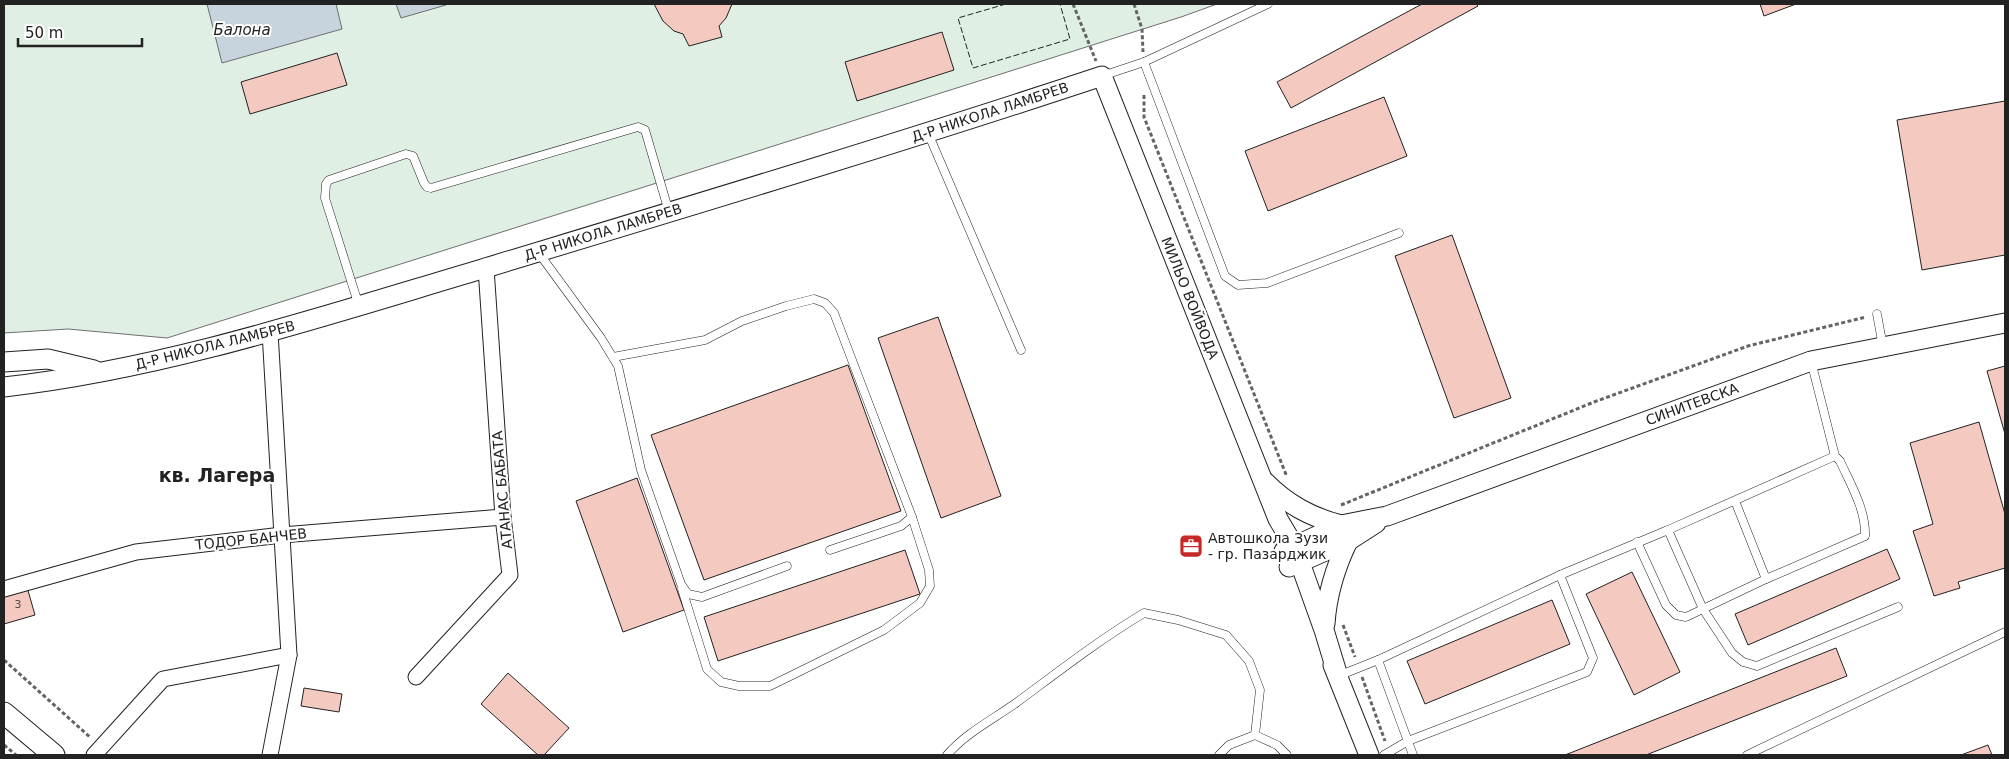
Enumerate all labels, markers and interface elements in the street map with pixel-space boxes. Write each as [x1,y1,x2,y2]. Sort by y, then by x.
scale bar [18,15,141,47]
water label: Балона [213,21,271,39]
text: 50 m [25,24,63,42]
street label: Д-Р НИКОЛА ЛАМБРЕВ [910,79,1070,145]
street label: Д-Р НИКОЛА ЛАМБРЕВ [522,200,684,264]
street label: МИЛЬО ВОЙВОДА [1158,234,1223,362]
street label: Д-Р НИКОЛА ЛАМБРЕВ [133,317,297,373]
street label: СИНИТЕВСКА [1643,380,1741,428]
street label: АТАНАС БАБАТА [489,430,515,550]
district label: кв. Лагера [159,464,275,486]
street label: ТОДОР БАНЧЕВ [193,525,308,553]
place label: Автошкола Зузи - гр. Пазарджик [1208,530,1328,562]
office icon: Автошкола Зузи - гр. Пазарджик [1178,533,1204,559]
house number: 3 [15,598,22,611]

